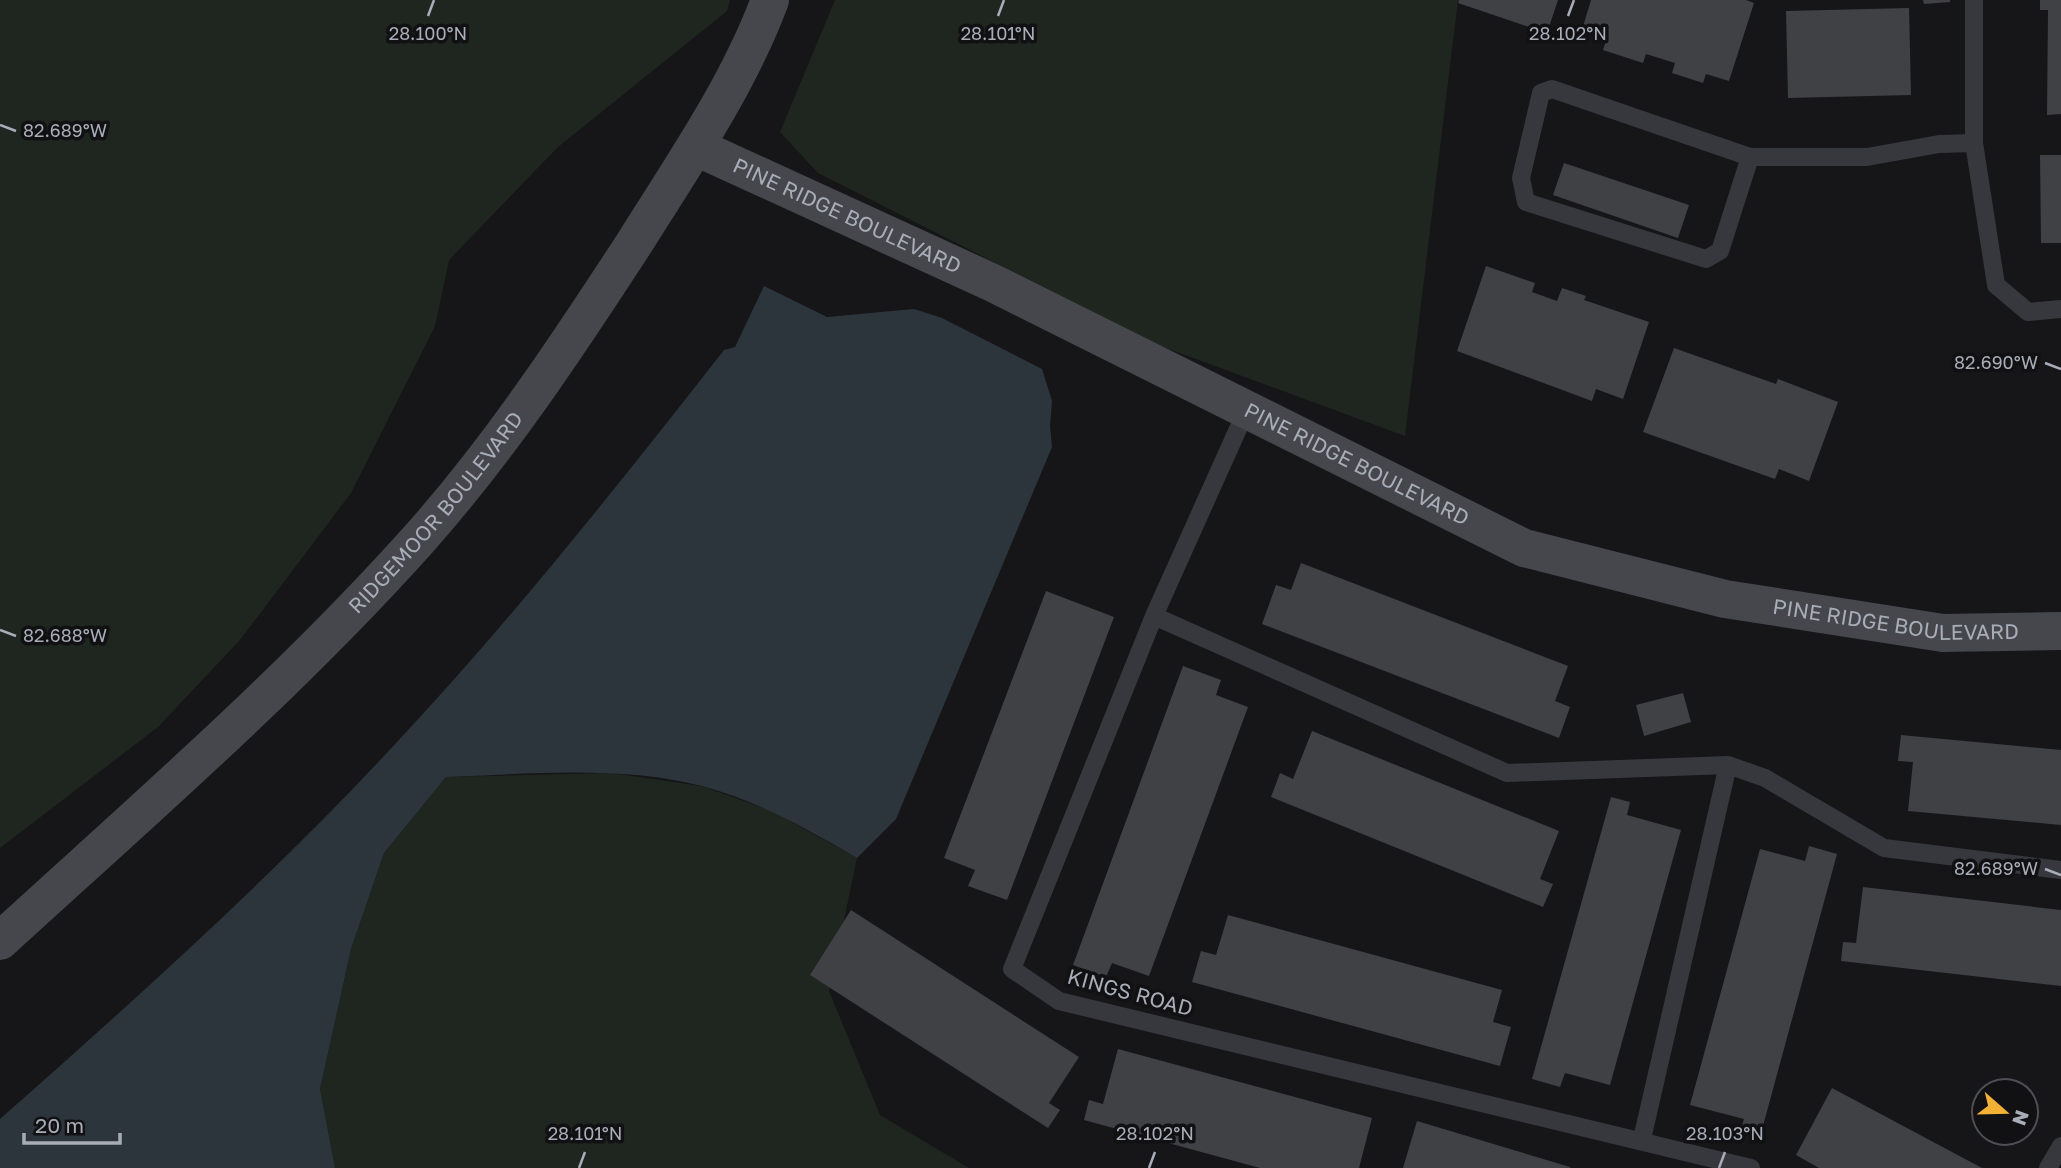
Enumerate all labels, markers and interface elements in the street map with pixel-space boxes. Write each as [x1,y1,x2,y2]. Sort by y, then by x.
text: 28.100°N [389,22,467,44]
text: 28.101°N [961,22,1035,44]
text: 28.102°N [1529,22,1607,44]
text: 82.689°W [23,119,107,141]
street label: PINE RIDGE BOULEVARD [729,152,965,279]
text: 82.690°W [1954,351,2038,373]
street label: PINE RIDGE BOULEVARD [1240,397,1474,531]
street label: RIDGEMOOR BOULEVARD [342,406,528,619]
street label: PINE RIDGE BOULEVARD [1771,593,2019,645]
text: 82.688°W [23,624,107,646]
text: 82.689°W [1954,857,2038,879]
street label: KINGS ROAD [1065,963,1196,1021]
north arrow [1970,1077,2040,1147]
scale bar [24,1102,121,1146]
text: N [2008,1107,2035,1129]
text: 20 m [35,1112,84,1138]
text: 28.101°N [548,1122,622,1144]
text: 28.102°N [1116,1122,1194,1144]
text: 28.103°N [1686,1122,1764,1144]

